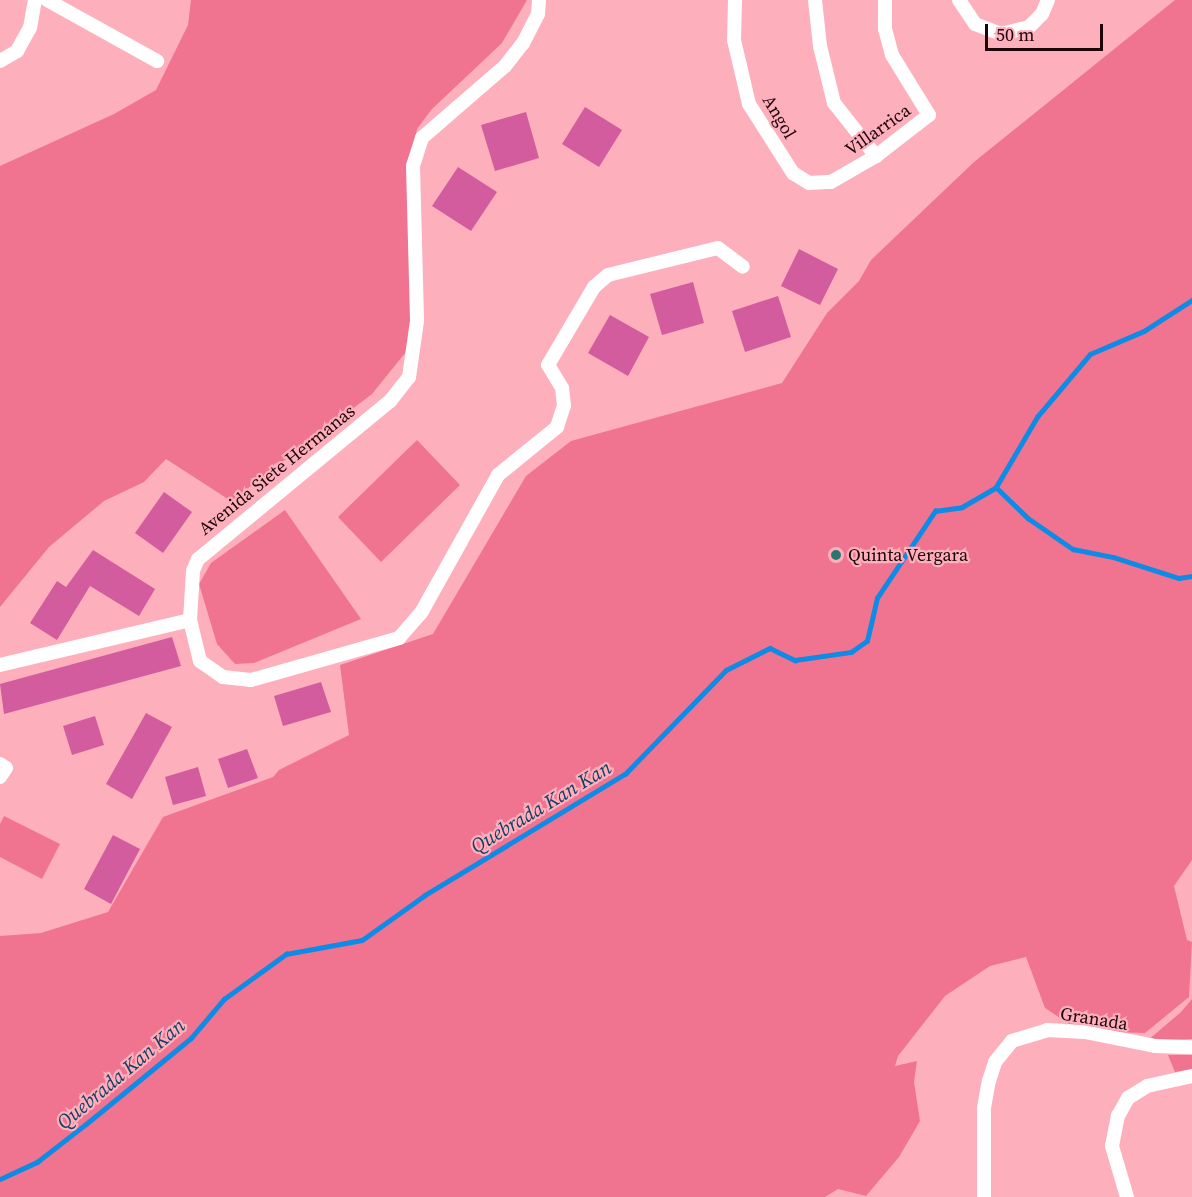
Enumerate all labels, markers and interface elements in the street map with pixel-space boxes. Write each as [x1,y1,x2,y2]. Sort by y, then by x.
scale bar [988,12,1106,50]
text: 50 m [996,22,1034,47]
street label: Angol [758,91,800,143]
street label: Villarrica [841,100,915,160]
street label: Avenida Siete Hermanas [194,400,360,540]
place label: Quinta Vergara [848,544,969,566]
marker: Quinta Vergara [829,548,843,562]
water label: Quebrada Kan Kan [466,756,616,858]
street label: Granada [1059,1003,1129,1035]
water label: Quebrada Kan Kan [52,1013,190,1135]

